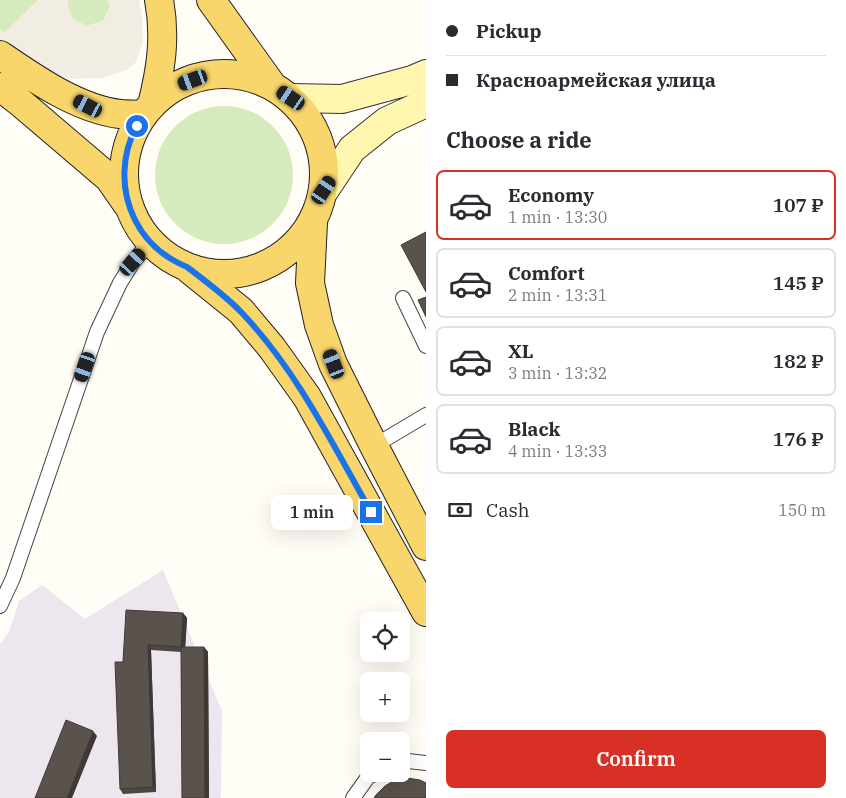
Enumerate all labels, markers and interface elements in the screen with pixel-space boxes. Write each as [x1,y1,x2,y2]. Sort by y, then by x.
text: Pickup [476,19,541,43]
car [176,68,209,92]
text: Красноармейская улица [476,68,716,92]
car [274,83,307,113]
car [71,93,104,119]
route start [126,115,148,137]
text: Choose a ride [446,125,592,154]
car [309,173,338,207]
icon: car [448,183,493,228]
text: Economy [508,183,594,207]
text: 107 ₽ [773,193,824,217]
text: 1 min · 13:30 [508,207,607,227]
car [117,246,148,278]
icon: car [448,261,493,306]
text: Comfort [508,261,585,285]
text: 145 ₽ [773,271,824,295]
text: 2 min · 13:31 [508,285,607,305]
icon: car [448,339,493,384]
text: XL [508,339,534,363]
car [321,347,346,381]
text: 182 ₽ [773,349,824,373]
car [73,350,96,384]
text: 3 min · 13:32 [508,363,607,383]
icon: car [448,417,493,462]
text: Black [508,417,560,441]
text: 176 ₽ [773,427,824,451]
text: 4 min · 13:33 [508,441,607,461]
callout: 1 min [271,494,354,530]
icon: cash [446,496,474,524]
text: Cash [486,498,530,522]
text: 150 m [778,500,826,520]
route end [360,501,382,523]
text: 1 min [290,502,334,522]
map controls [360,612,410,782]
button: locate [360,612,410,662]
button: + [360,672,410,722]
button: Confirm [446,730,826,788]
button: − [360,732,410,782]

